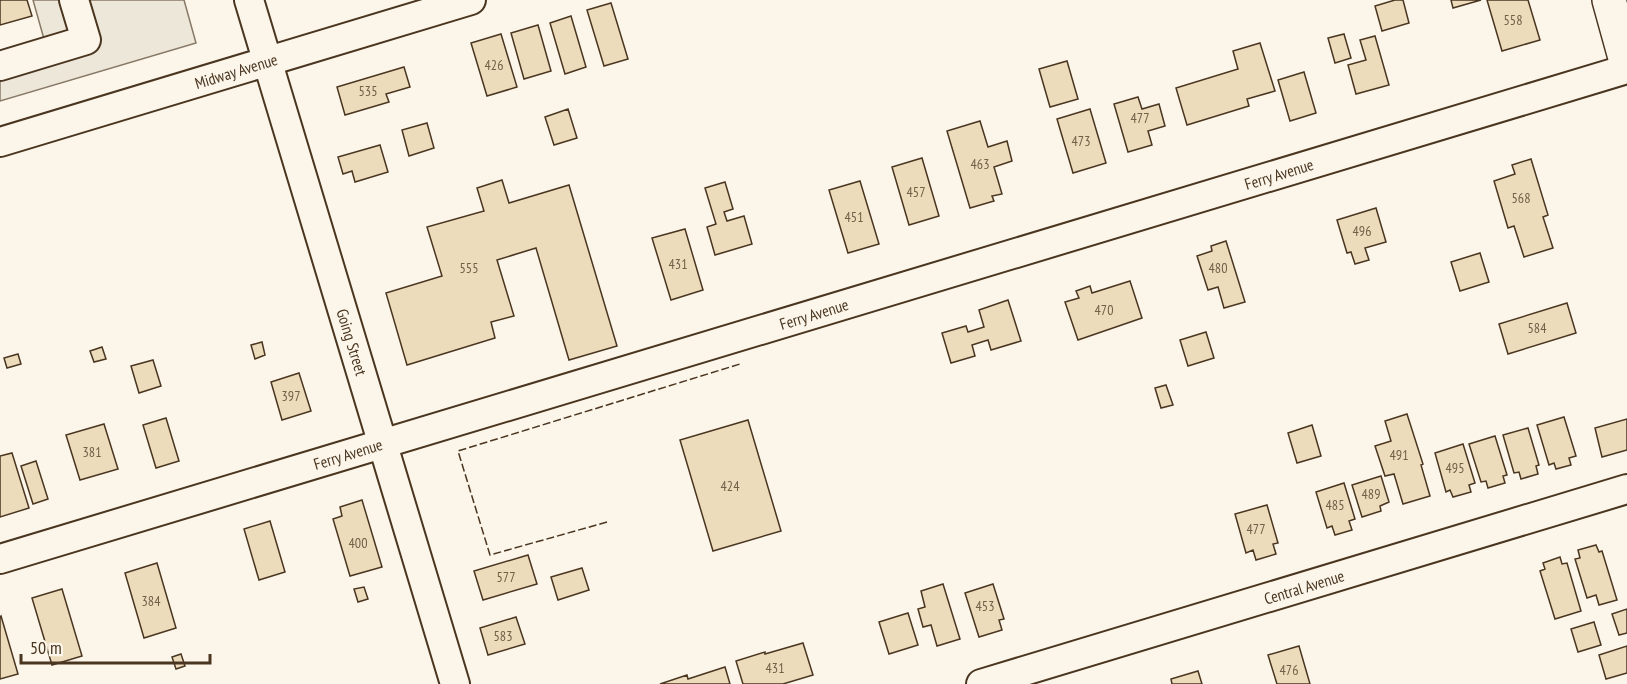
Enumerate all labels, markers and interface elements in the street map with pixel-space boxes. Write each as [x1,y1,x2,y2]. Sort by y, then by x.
house number: 558 [1504,11,1522,29]
street label: Midway Avenue [192,49,280,93]
house number: 426 [485,56,503,74]
house number: 535 [359,82,377,100]
house number: 477 [1131,109,1149,127]
house number: 473 [1072,132,1090,150]
street label: Ferry Avenue [1242,154,1316,194]
house number: 463 [971,155,989,173]
house number: 457 [907,183,925,201]
house number: 568 [1512,189,1530,207]
house number: 451 [845,208,863,226]
house number: 496 [1353,222,1371,240]
house number: 431 [669,255,687,273]
house number: 555 [460,259,478,277]
house number: 480 [1209,259,1227,277]
street label: Ferry Avenue [777,294,851,334]
house number: 470 [1095,301,1113,319]
street label: Going Street [332,306,372,378]
house number: 584 [1528,319,1547,337]
house number: 397 [282,387,300,405]
street label: Ferry Avenue [311,434,385,474]
house number: 381 [83,443,101,461]
house number: 491 [1390,446,1408,464]
house number: 495 [1446,459,1464,477]
house number: 424 [721,477,740,495]
house number: 489 [1362,485,1380,503]
house number: 485 [1326,496,1344,514]
house number: 477 [1247,520,1265,538]
house number: 400 [349,534,367,552]
street label: Central Avenue [1261,565,1347,609]
house number: 577 [497,568,515,586]
house number: 384 [142,592,161,610]
house number: 453 [976,597,994,615]
scale bar [21,627,210,665]
house number: 583 [494,627,512,645]
text: 50 m [30,636,62,659]
house number: 431 [766,659,784,677]
house number: 476 [1280,661,1298,679]

